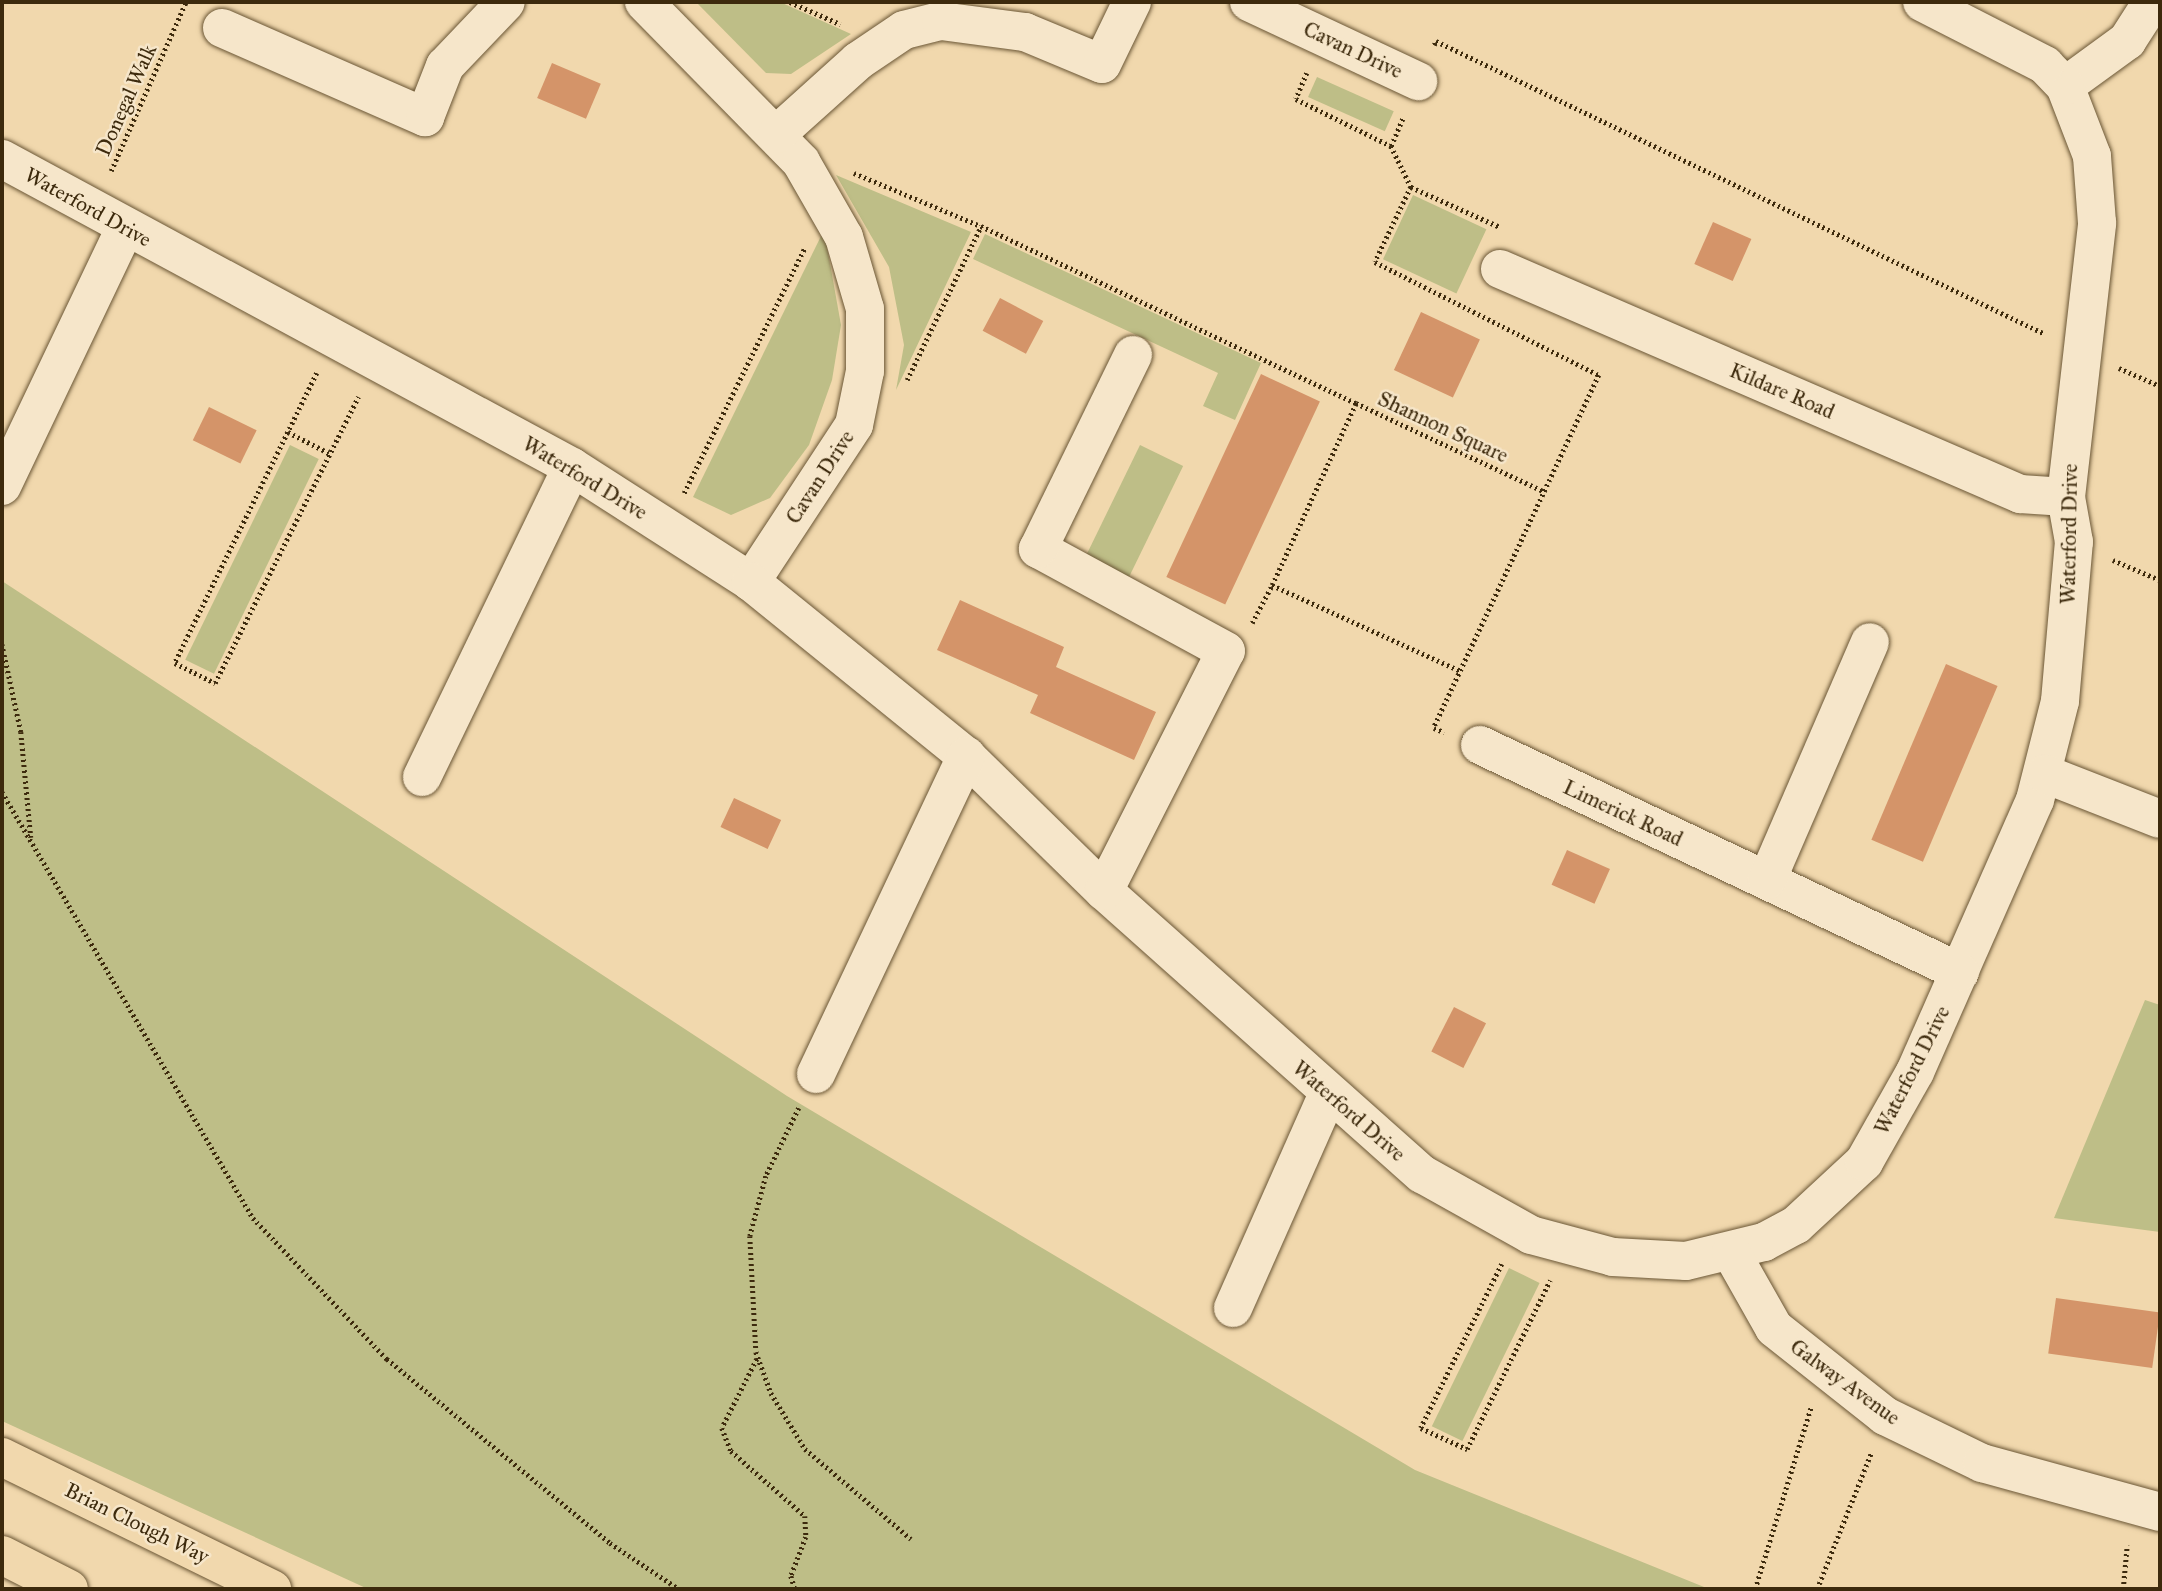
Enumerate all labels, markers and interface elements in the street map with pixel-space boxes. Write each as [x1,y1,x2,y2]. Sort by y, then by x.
street label: Cavan Drive [1299,16,1407,84]
street label: Donegal Walk [90,40,162,160]
street label: Waterford Drive [20,162,156,252]
street label: Kildare Road [1726,358,1838,424]
street label: Shannon Square [1374,386,1512,468]
street label: Cavan Drive [780,426,860,528]
street label: Waterford Drive [518,431,652,525]
street label: Waterford Drive [2055,463,2083,605]
street label: Limerick Road [1559,774,1687,852]
street label: Waterford Drive [1869,1002,1955,1138]
street label: Waterford Drive [1288,1055,1410,1167]
street label: Galway Avenue [1785,1334,1905,1430]
street label: Brian Clough Way [61,1477,213,1569]

